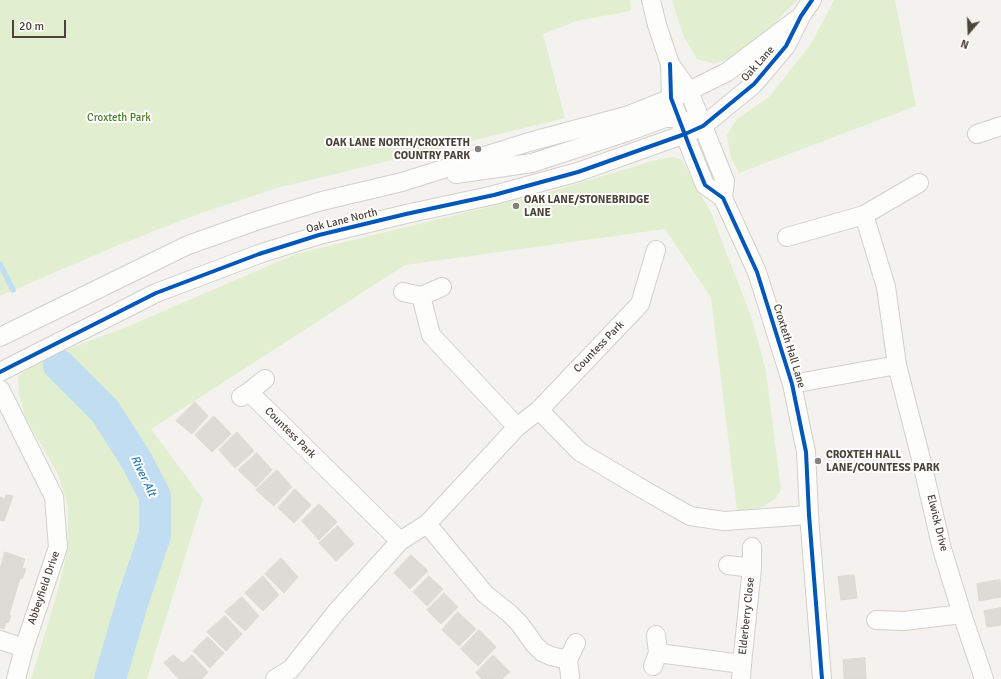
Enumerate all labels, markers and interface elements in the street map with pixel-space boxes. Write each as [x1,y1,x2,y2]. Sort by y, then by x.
scale bar [14,12,68,38]
north arrow [949,12,989,52]
text: 20 m [19,19,44,34]
text: N [959,36,971,51]
street label: Oak Lane [739,43,777,85]
park label: Croxteth Park [87,111,151,125]
place label: OAK LANE NORTH/CROXTETH COUNTRY PARK [326,136,470,162]
marker: OAK LANE NORTH/CROXTETH COUNTRY PARK [473,144,483,154]
place label: OAK LANE/STONEBRIDGE LANE [524,193,650,219]
marker: OAK LANE/STONEBRIDGE LANE [511,201,521,211]
street label: Oak Lane North [305,206,379,236]
street label: Croxteth Hall Lane [770,302,808,390]
street label: Countess Park [571,318,627,376]
street label: Countess Park [262,405,318,461]
place label: CROXTEH HALL LANE/COUNTESS PARK [826,448,939,474]
water label: River Alt [127,453,159,499]
marker: CROXTEH HALL LANE/COUNTESS PARK [813,456,823,466]
street label: Elwick Drive [924,493,950,553]
street label: Abbeyfield Drive [25,549,63,627]
street label: Elderberry Close [736,577,758,655]

